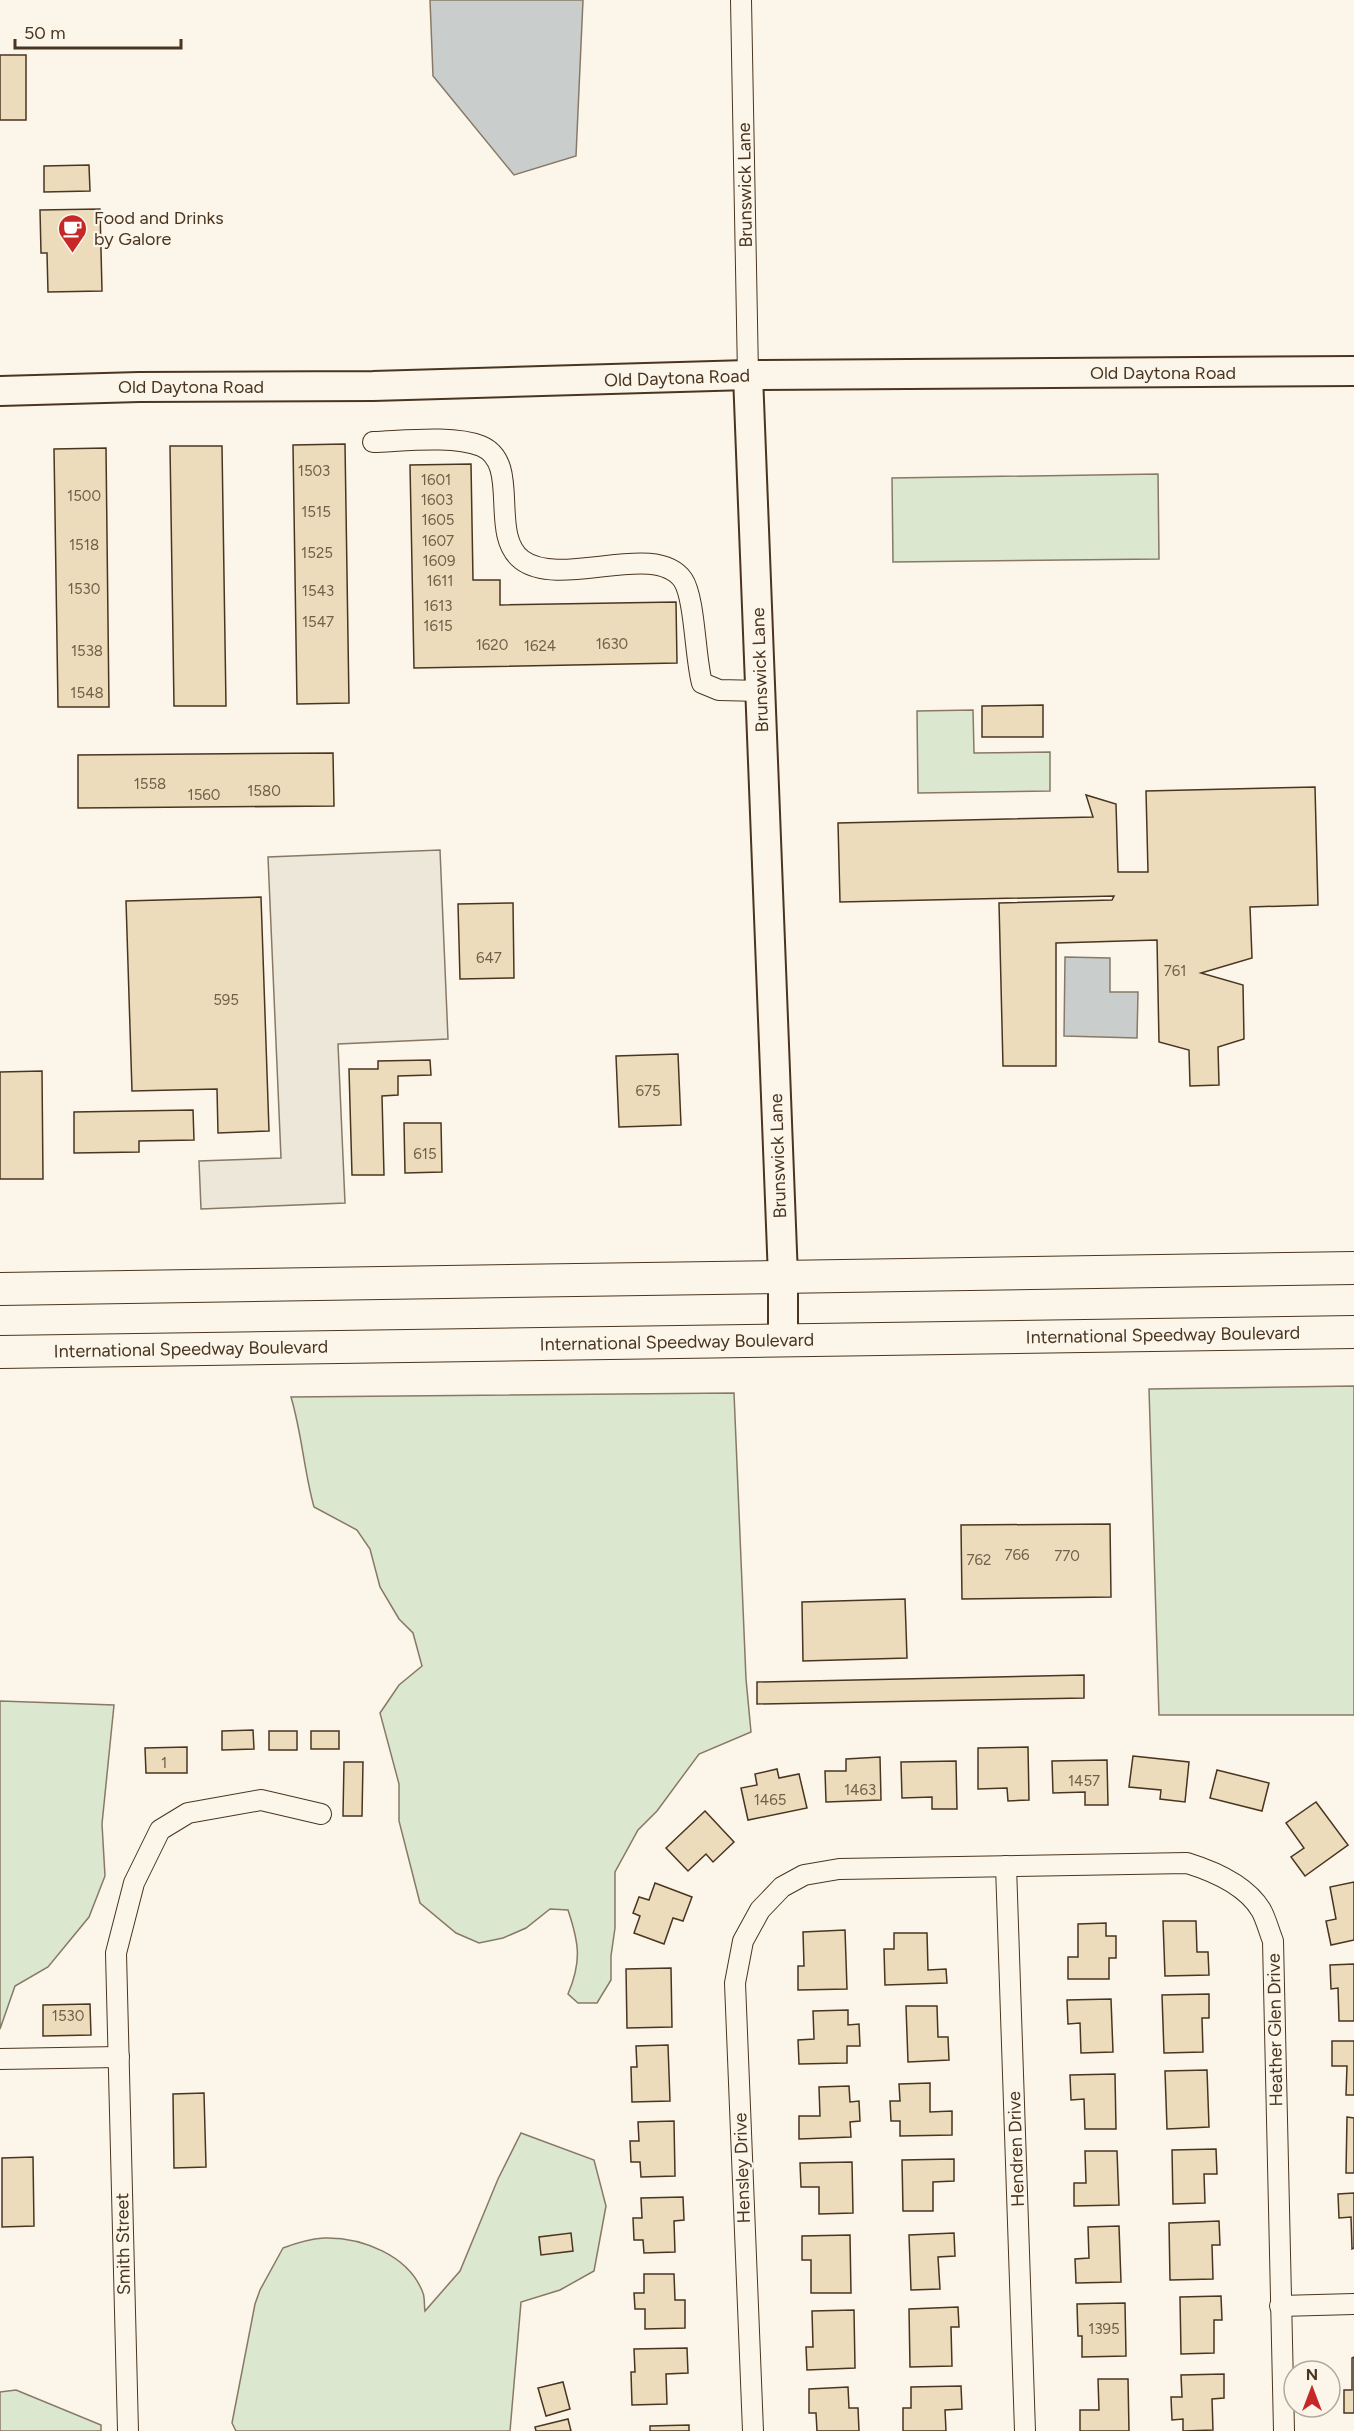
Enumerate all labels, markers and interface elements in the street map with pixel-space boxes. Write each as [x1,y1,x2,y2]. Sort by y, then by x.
scale bar [15,12,182,50]
text: 50 m [24,22,66,44]
street label: Brunswick Lane [733,122,757,248]
place label: Food and Drinks by Galore [94,207,224,250]
cafe icon: Food and Drinks by Galore [57,212,89,254]
street label: Old Daytona Road [1090,362,1236,384]
street label: Old Daytona Road [604,364,750,392]
street label: Old Daytona Road [118,376,264,398]
house number: 1503 [298,462,330,480]
house number: 1601 [421,471,451,489]
house number: 1500 [67,487,101,505]
house number: 1603 [421,491,453,509]
house number: 1515 [301,503,331,521]
house number: 1605 [422,511,454,529]
house number: 1607 [422,532,454,550]
house number: 1518 [69,536,99,554]
house number: 1525 [301,544,333,562]
house number: 1609 [423,552,455,570]
house number: 1611 [426,572,454,590]
house number: 1530 [68,580,100,598]
house number: 1543 [302,582,334,600]
house number: 1613 [423,597,453,615]
street label: Brunswick Lane [747,607,773,733]
house number: 1547 [302,613,334,631]
house number: 1615 [423,617,453,635]
house number: 1630 [596,635,628,653]
house number: 1620 [476,636,508,654]
house number: 1624 [524,637,556,655]
house number: 1538 [71,642,103,660]
house number: 1548 [70,684,104,702]
house number: 1558 [134,775,166,793]
house number: 1580 [247,782,281,800]
house number: 1560 [188,786,220,804]
house number: 647 [476,949,502,967]
house number: 761 [1164,962,1186,980]
house number: 595 [213,991,239,1009]
house number: 675 [635,1082,661,1100]
street label: Brunswick Lane [765,1093,791,1219]
house number: 615 [413,1145,437,1163]
street label: International Speedway Boulevard [1026,1322,1300,1348]
street label: International Speedway Boulevard [540,1329,814,1355]
street label: International Speedway Boulevard [54,1336,328,1362]
house number: 766 [1004,1546,1030,1564]
house number: 770 [1054,1547,1080,1565]
house number: 762 [967,1551,991,1569]
house number: 1 [161,1754,167,1772]
house number: 1457 [1068,1772,1100,1790]
house number: 1463 [844,1781,876,1799]
house number: 1465 [754,1791,786,1809]
street label: Heather Glen Drive [1263,1953,1287,2107]
house number: 1530 [52,2007,84,2025]
street label: Hendren Drive [1003,2091,1029,2207]
street label: Hensley Drive [729,2112,755,2224]
street label: Smith Street [111,2193,135,2295]
house number: 1395 [1088,2320,1120,2338]
north arrow [1282,2359,1342,2419]
text: N [1306,2365,1318,2384]

